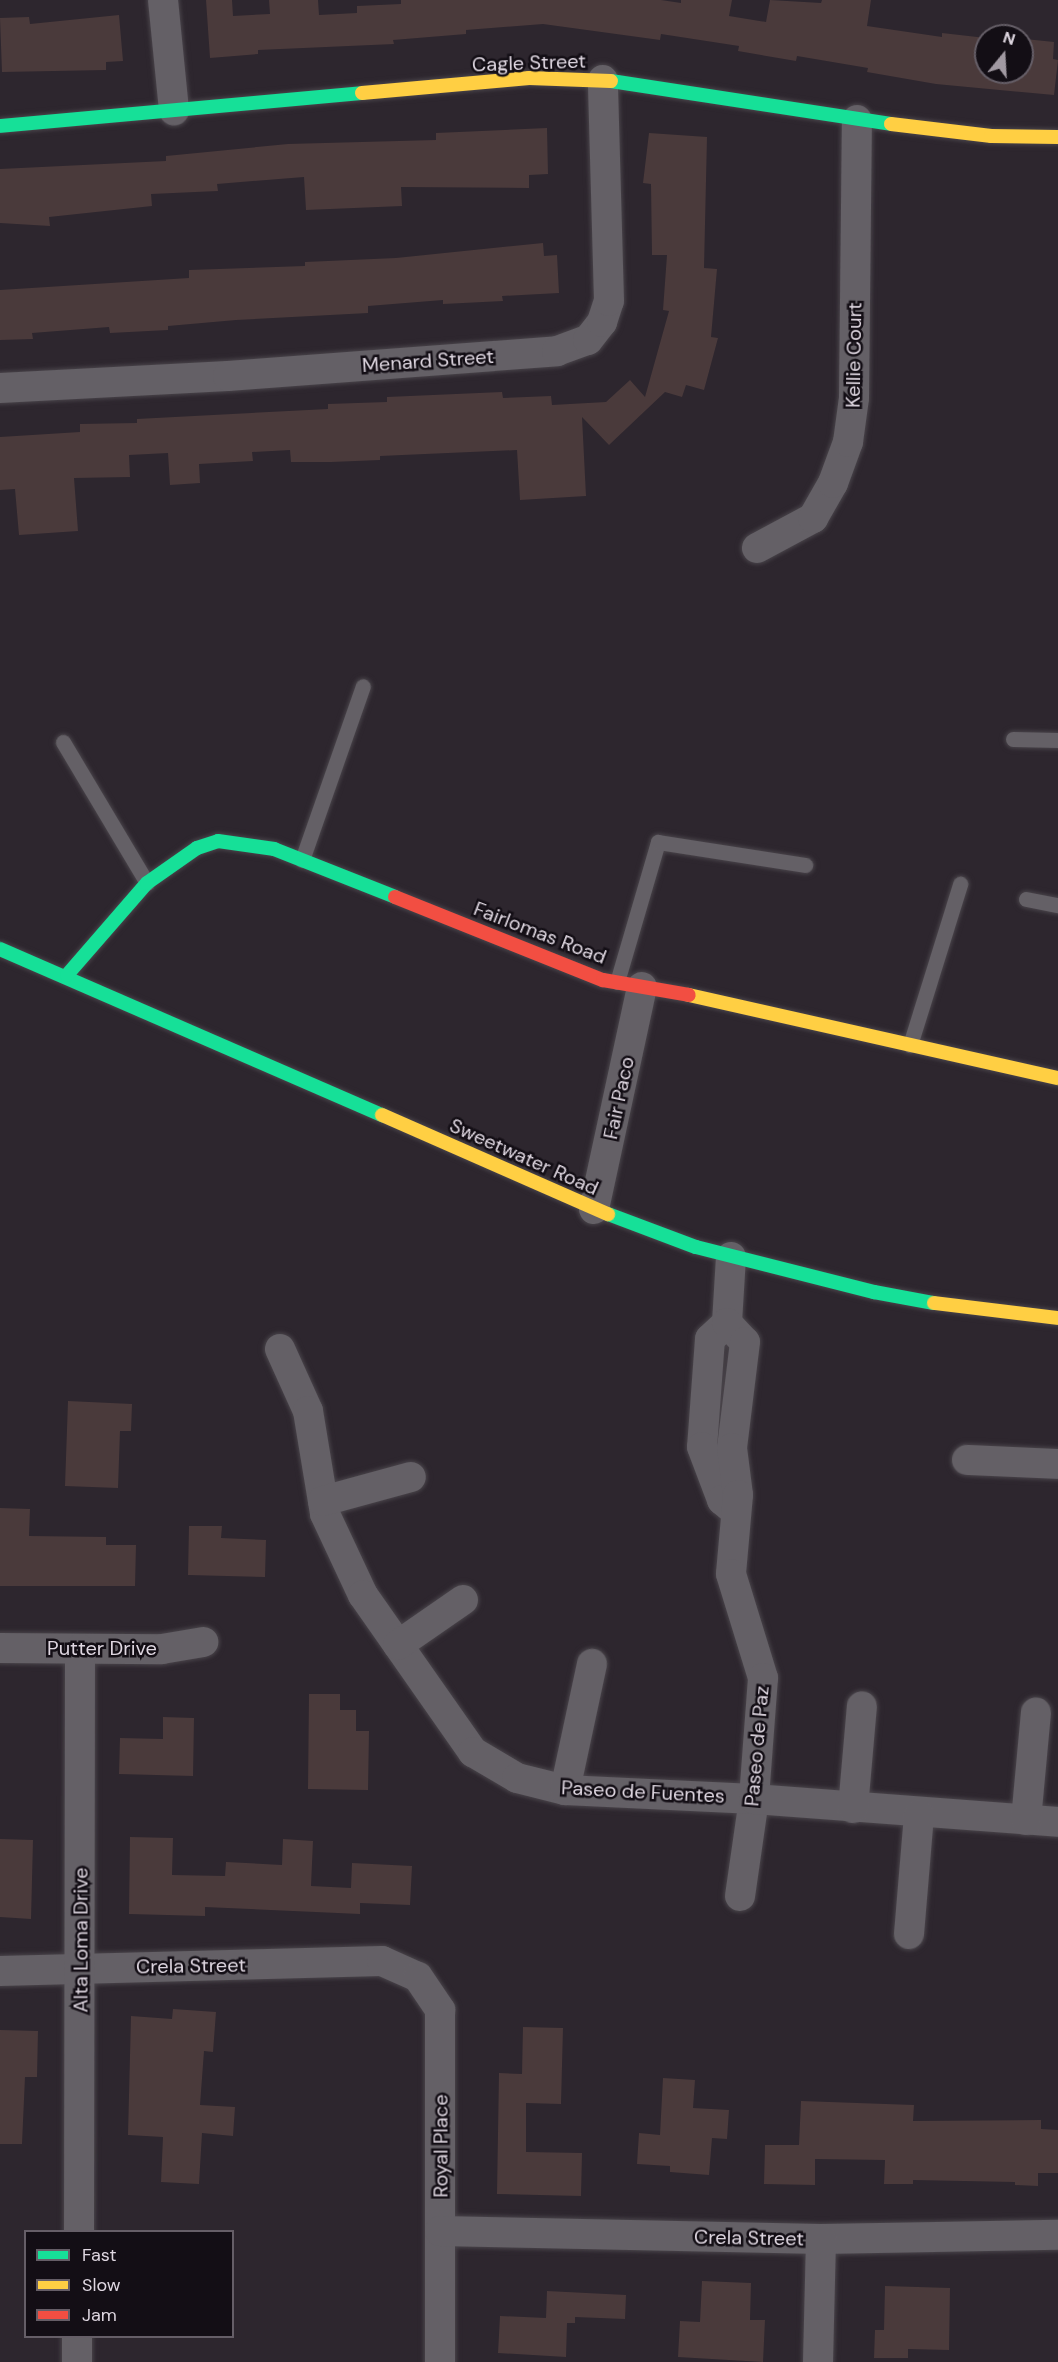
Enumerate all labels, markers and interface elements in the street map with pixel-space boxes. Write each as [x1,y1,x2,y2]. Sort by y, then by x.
north arrow [974,24,1034,84]
text: N [1000,27,1018,50]
street label: Cagle Street [472,49,586,77]
street label: Kellie Court [841,302,867,408]
street label: Menard Street [361,344,495,378]
street label: Fairlomas Road [470,897,610,969]
street label: Fair Paco [599,1055,639,1141]
street label: Sweetwater Road [446,1113,602,1201]
street label: Putter Drive [47,1636,157,1660]
street label: Paseo de Paz [740,1685,774,1807]
street label: Paseo de Fuentes [561,1776,725,1808]
street label: Alta Loma Drive [69,1867,93,2013]
street label: Crela Street [136,1953,246,1979]
street label: Royal Place [429,2094,453,2198]
street label: Crela Street [694,2225,804,2251]
legend [24,2230,234,2338]
text: Fast [82,2243,117,2267]
text: Slow [82,2273,121,2297]
text: Jam [82,2303,117,2327]

